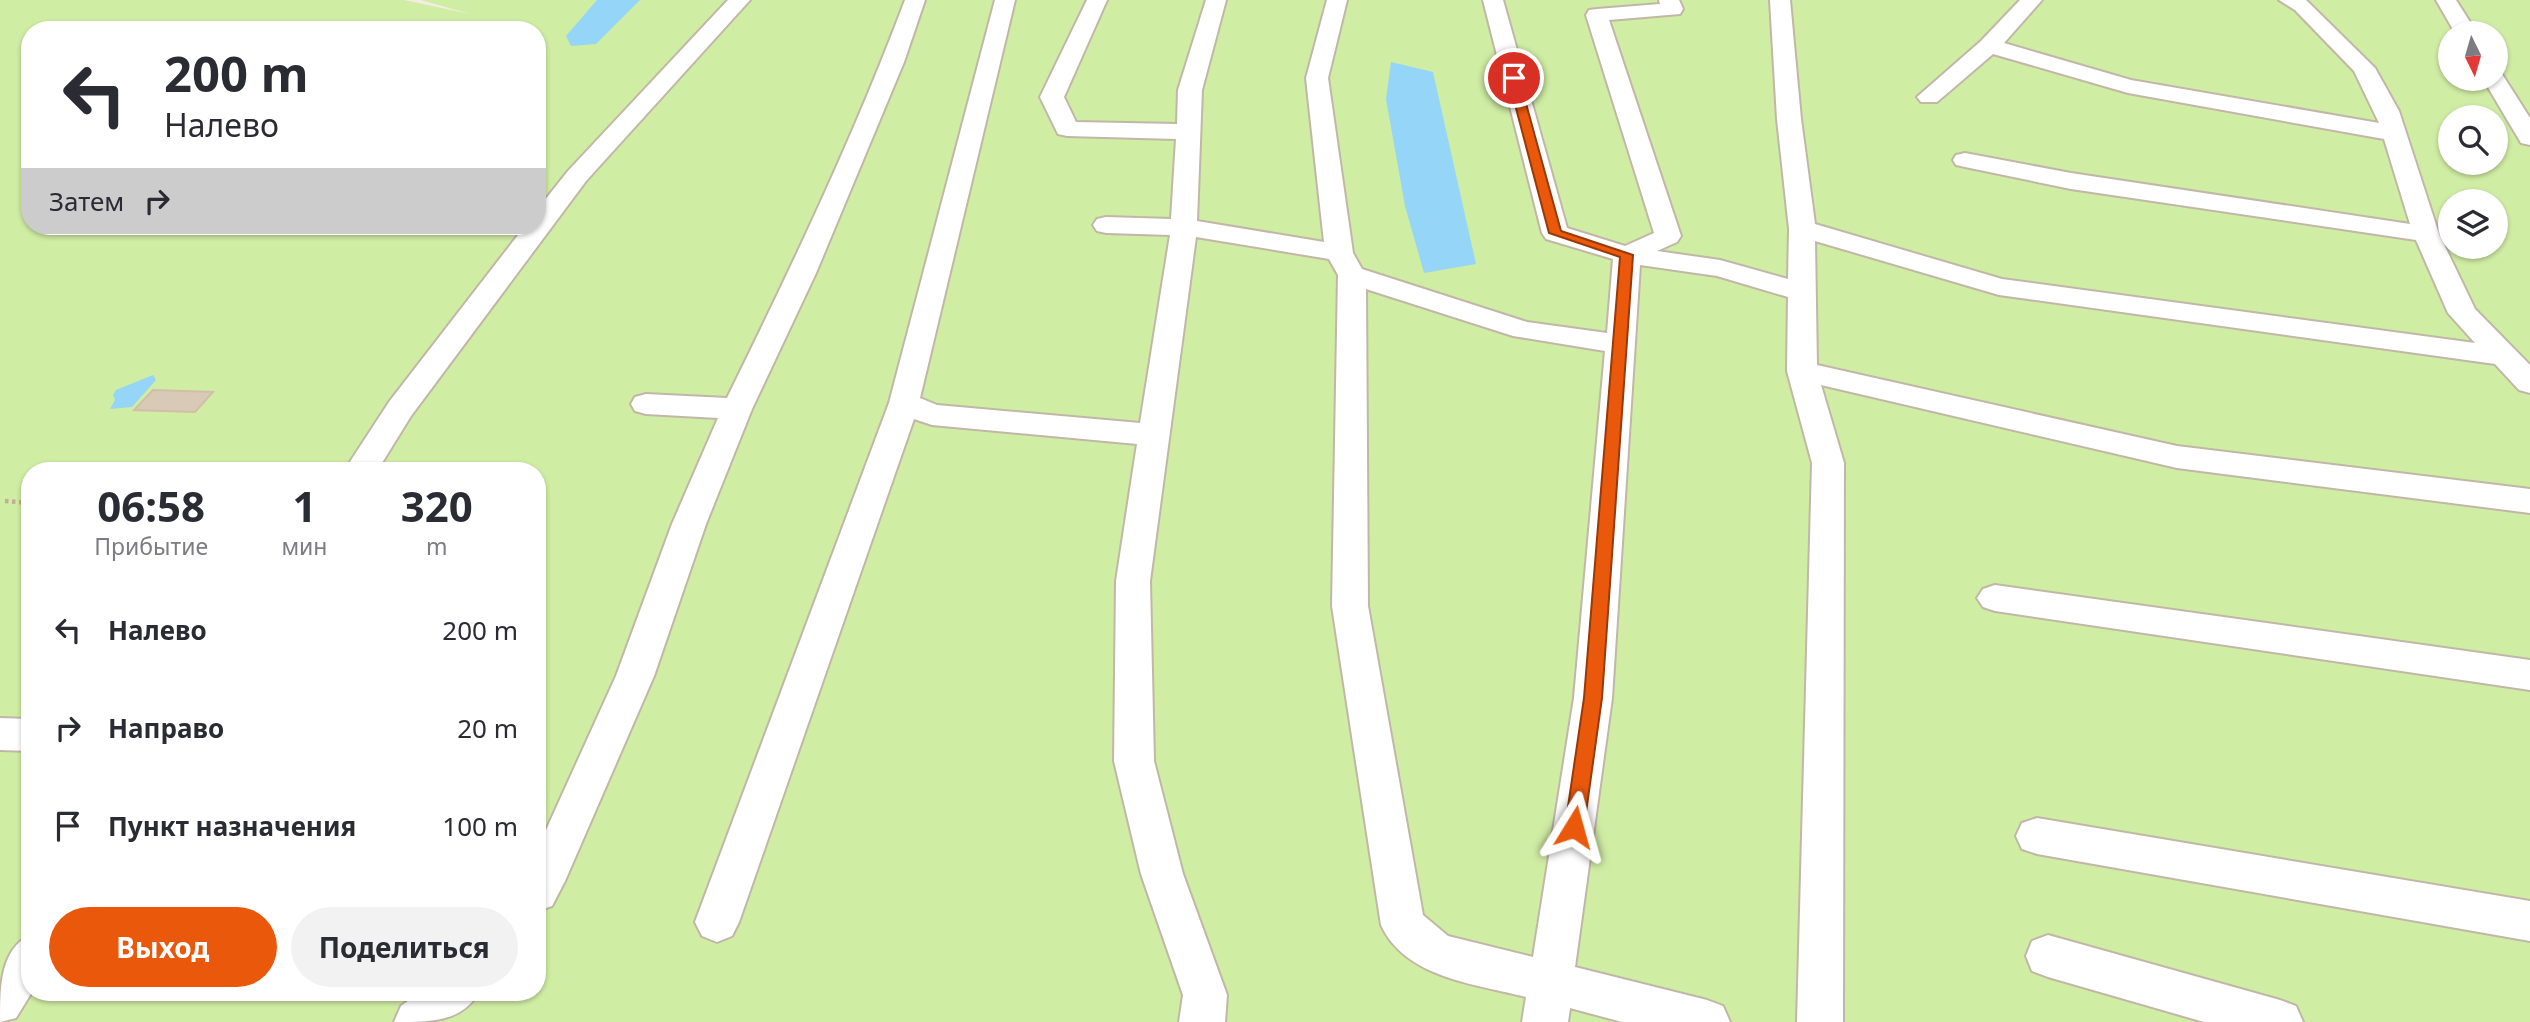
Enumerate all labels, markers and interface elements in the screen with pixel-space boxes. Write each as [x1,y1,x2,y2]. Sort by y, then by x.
north arrow [2438,21,2508,91]
map controls [2438,21,2508,259]
text: 200 m [164,40,309,106]
pin [1484,48,1544,108]
icon: left [49,49,140,140]
icon: arrive [1495,59,1533,97]
text: Налево [164,103,279,146]
button: search [2438,105,2508,175]
icon: right [138,182,176,220]
text: Затем [49,183,124,219]
button: layers [2438,189,2508,259]
text: 06:58 [97,477,205,534]
text: 1 [292,477,316,534]
text: 320 [401,477,473,534]
text: Прибытие [94,530,208,562]
text: мин [281,530,327,562]
text: m [426,530,448,562]
icon: left [49,611,87,649]
text: Налево [108,612,207,648]
text: 200 m [442,612,518,648]
icon: right [49,709,87,747]
text: Направо [108,710,224,746]
text: 20 m [457,710,518,746]
position arrow [1537,790,1611,864]
icon: arrive [49,807,87,845]
text: Пункт назначения [108,808,356,844]
text: 100 m [442,808,518,844]
button: Выход [49,907,277,987]
button: Поделиться [291,907,518,987]

